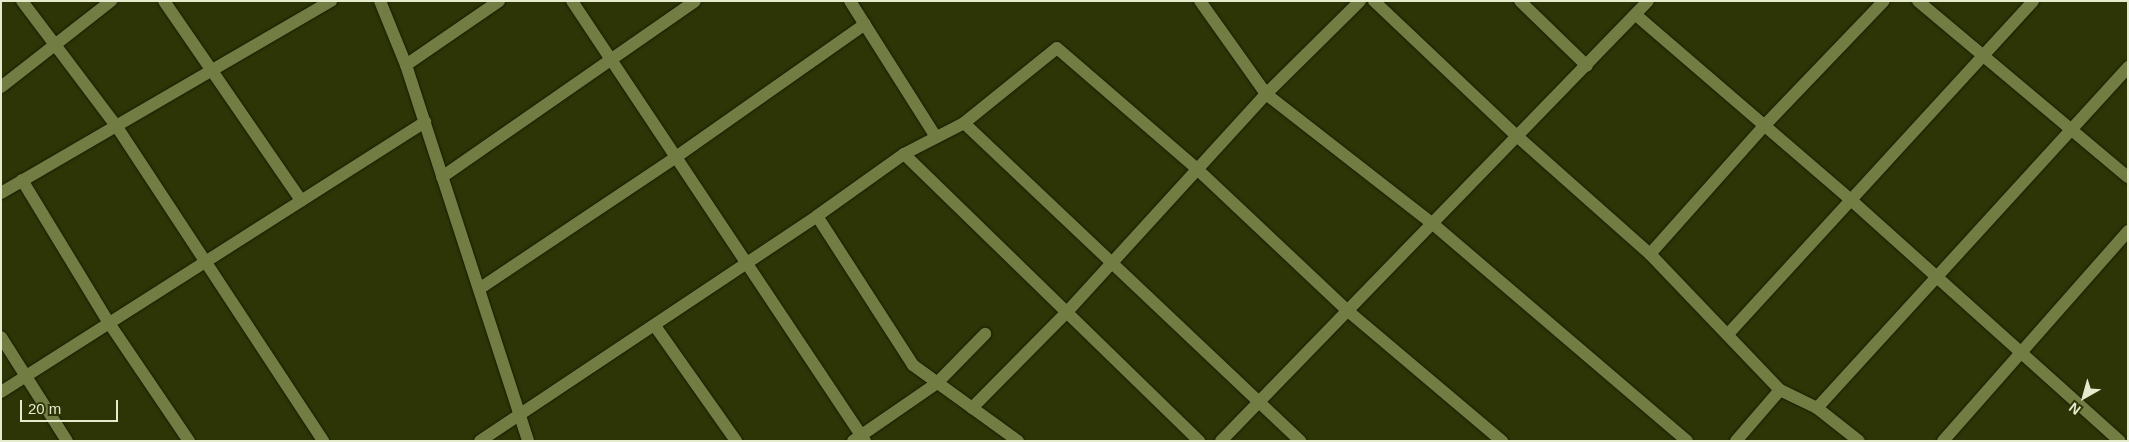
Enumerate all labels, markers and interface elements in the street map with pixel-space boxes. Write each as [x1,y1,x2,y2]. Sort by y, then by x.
north arrow [2059,372,2109,422]
scale bar [22,390,120,422]
text: N [2066,399,2084,418]
text: 20 m [28,400,61,417]

